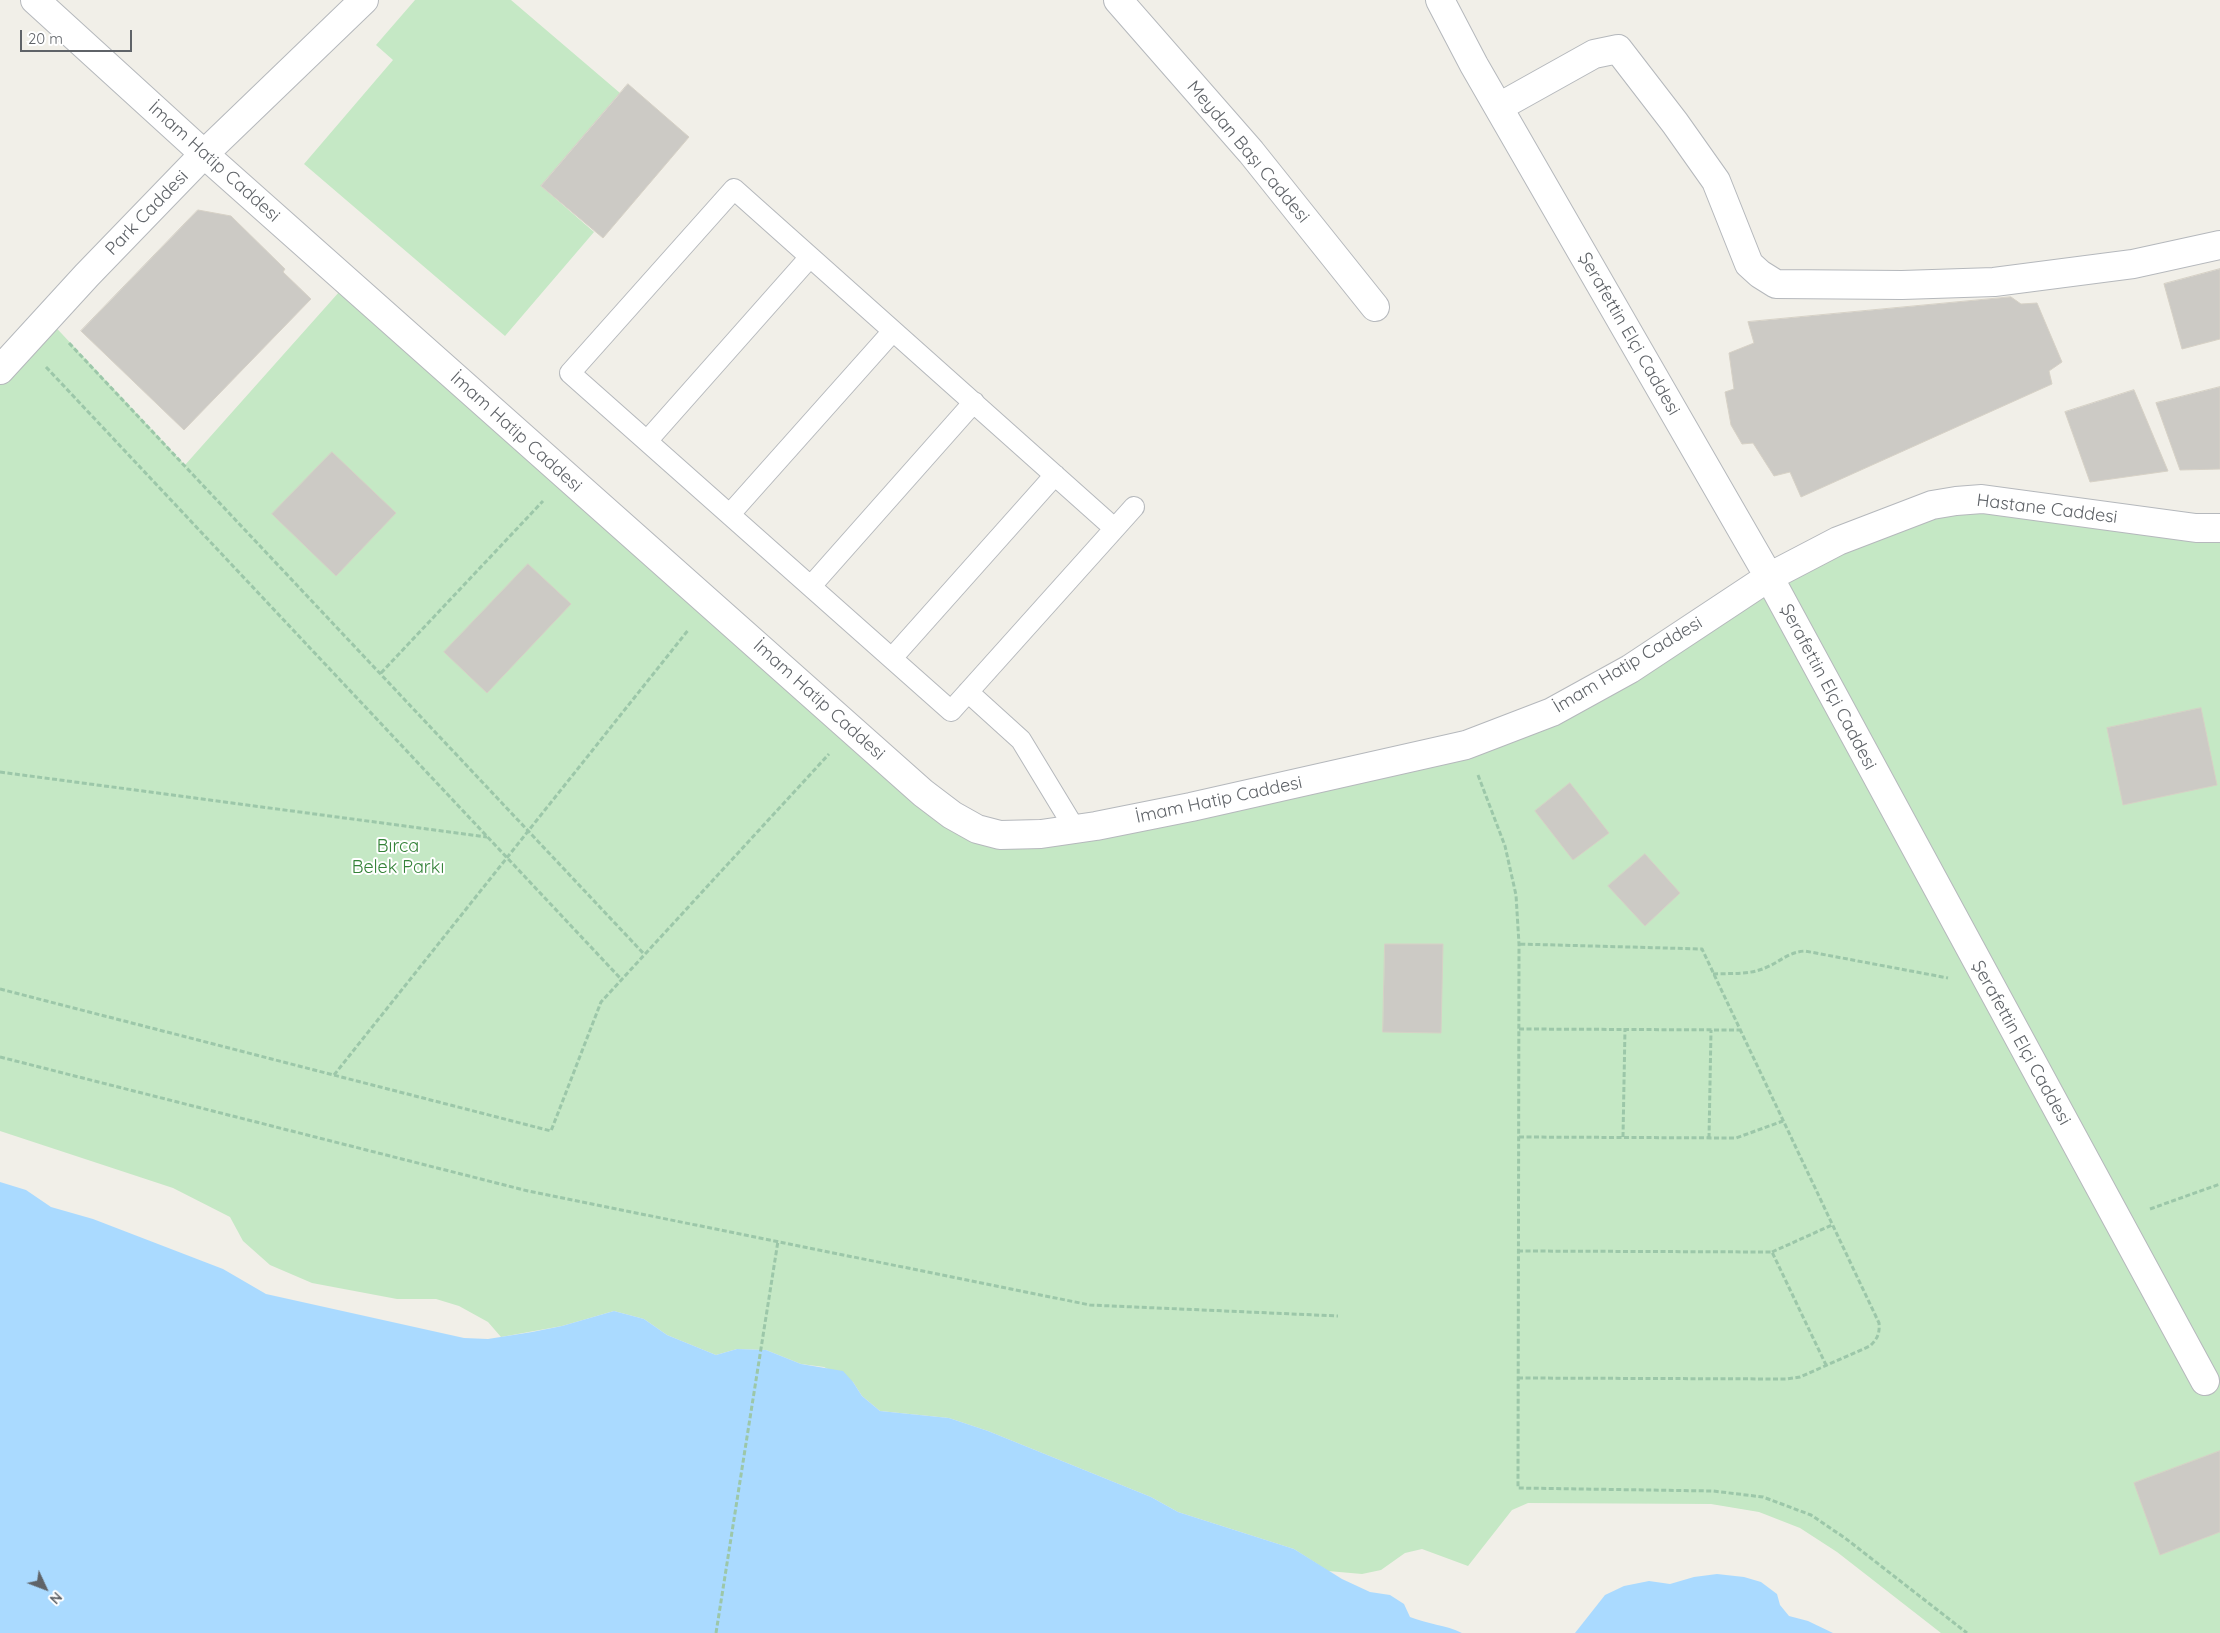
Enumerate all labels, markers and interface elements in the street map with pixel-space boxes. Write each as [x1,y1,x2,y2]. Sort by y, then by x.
scale bar [22,20,135,52]
text: 20 m [28,29,63,48]
street label: Meydan Başı Caddesi [1182,76,1314,228]
street label: İmam Hatip Caddesi [144,97,284,227]
street label: Park Caddesi [101,166,193,260]
street label: Şerafettin Elçi Caddesi [1573,249,1685,419]
street label: İmam Hatip Caddesi [446,367,586,497]
street label: Hastane Caddesi [1975,490,2119,528]
street label: Şerafettin Elçi Caddesi [1775,600,1881,774]
street label: İmam Hatip Caddesi [1550,612,1706,718]
street label: İmam Hatip Caddesi [749,635,889,765]
street label: İmam Hatip Caddesi [1134,772,1304,828]
park label: Bırca Belek Parkı [352,836,444,879]
street label: Şerafettin Elçi Caddesi [1967,957,2075,1129]
north arrow [20,1563,70,1613]
text: N [46,1588,66,1608]

